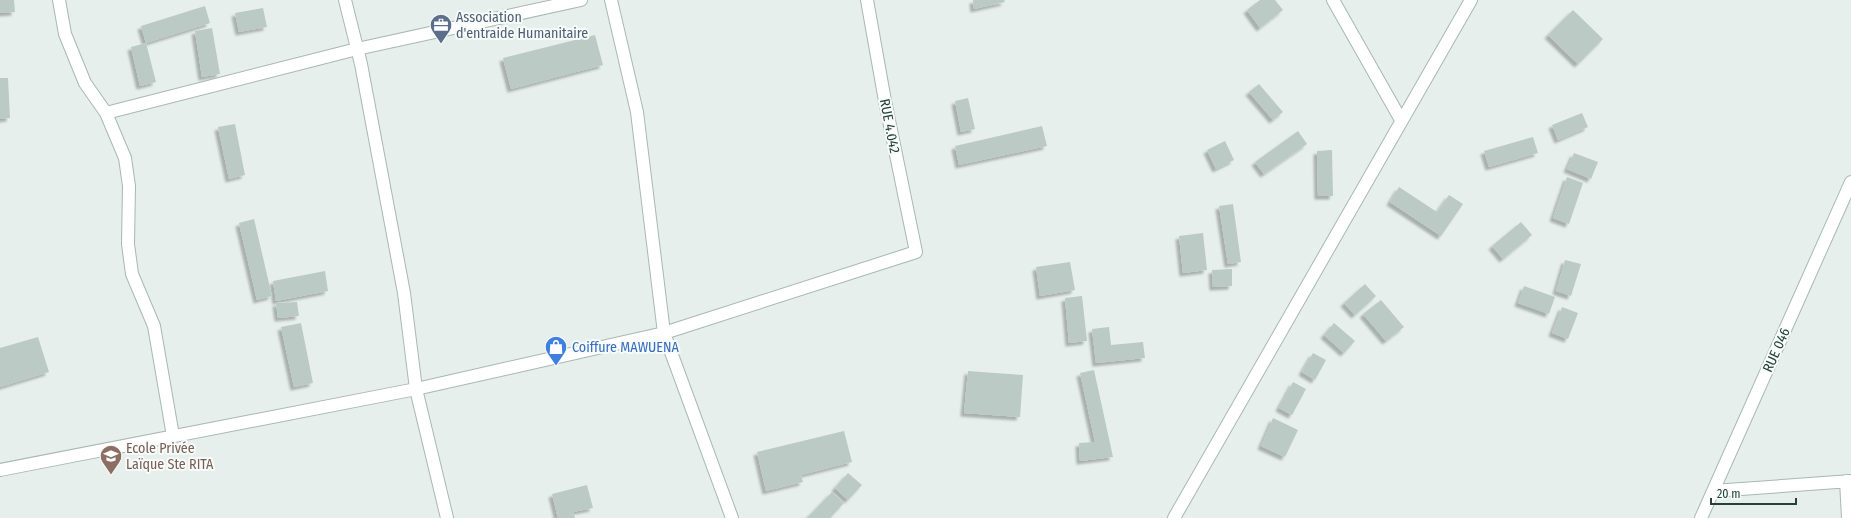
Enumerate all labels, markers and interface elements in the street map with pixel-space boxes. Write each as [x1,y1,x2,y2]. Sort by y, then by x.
place label: Association d'entraide Humanitaire [456,9,588,42]
office icon: Association d'entraide Humanitaire [428,12,454,45]
street label: RUE 4.042 [876,97,903,155]
street label: RUE 046 [1759,325,1794,375]
shop icon: Coiffure MAWUENA [543,334,569,367]
place label: Coiffure MAWUENA [572,339,679,356]
place label: Ecole Privée Laïque Ste RITA [126,440,214,473]
school or university icon: Ecole Privée Laïque Ste RITA [98,443,124,476]
scale bar [1711,480,1796,506]
text: 20 m [1717,487,1741,501]

